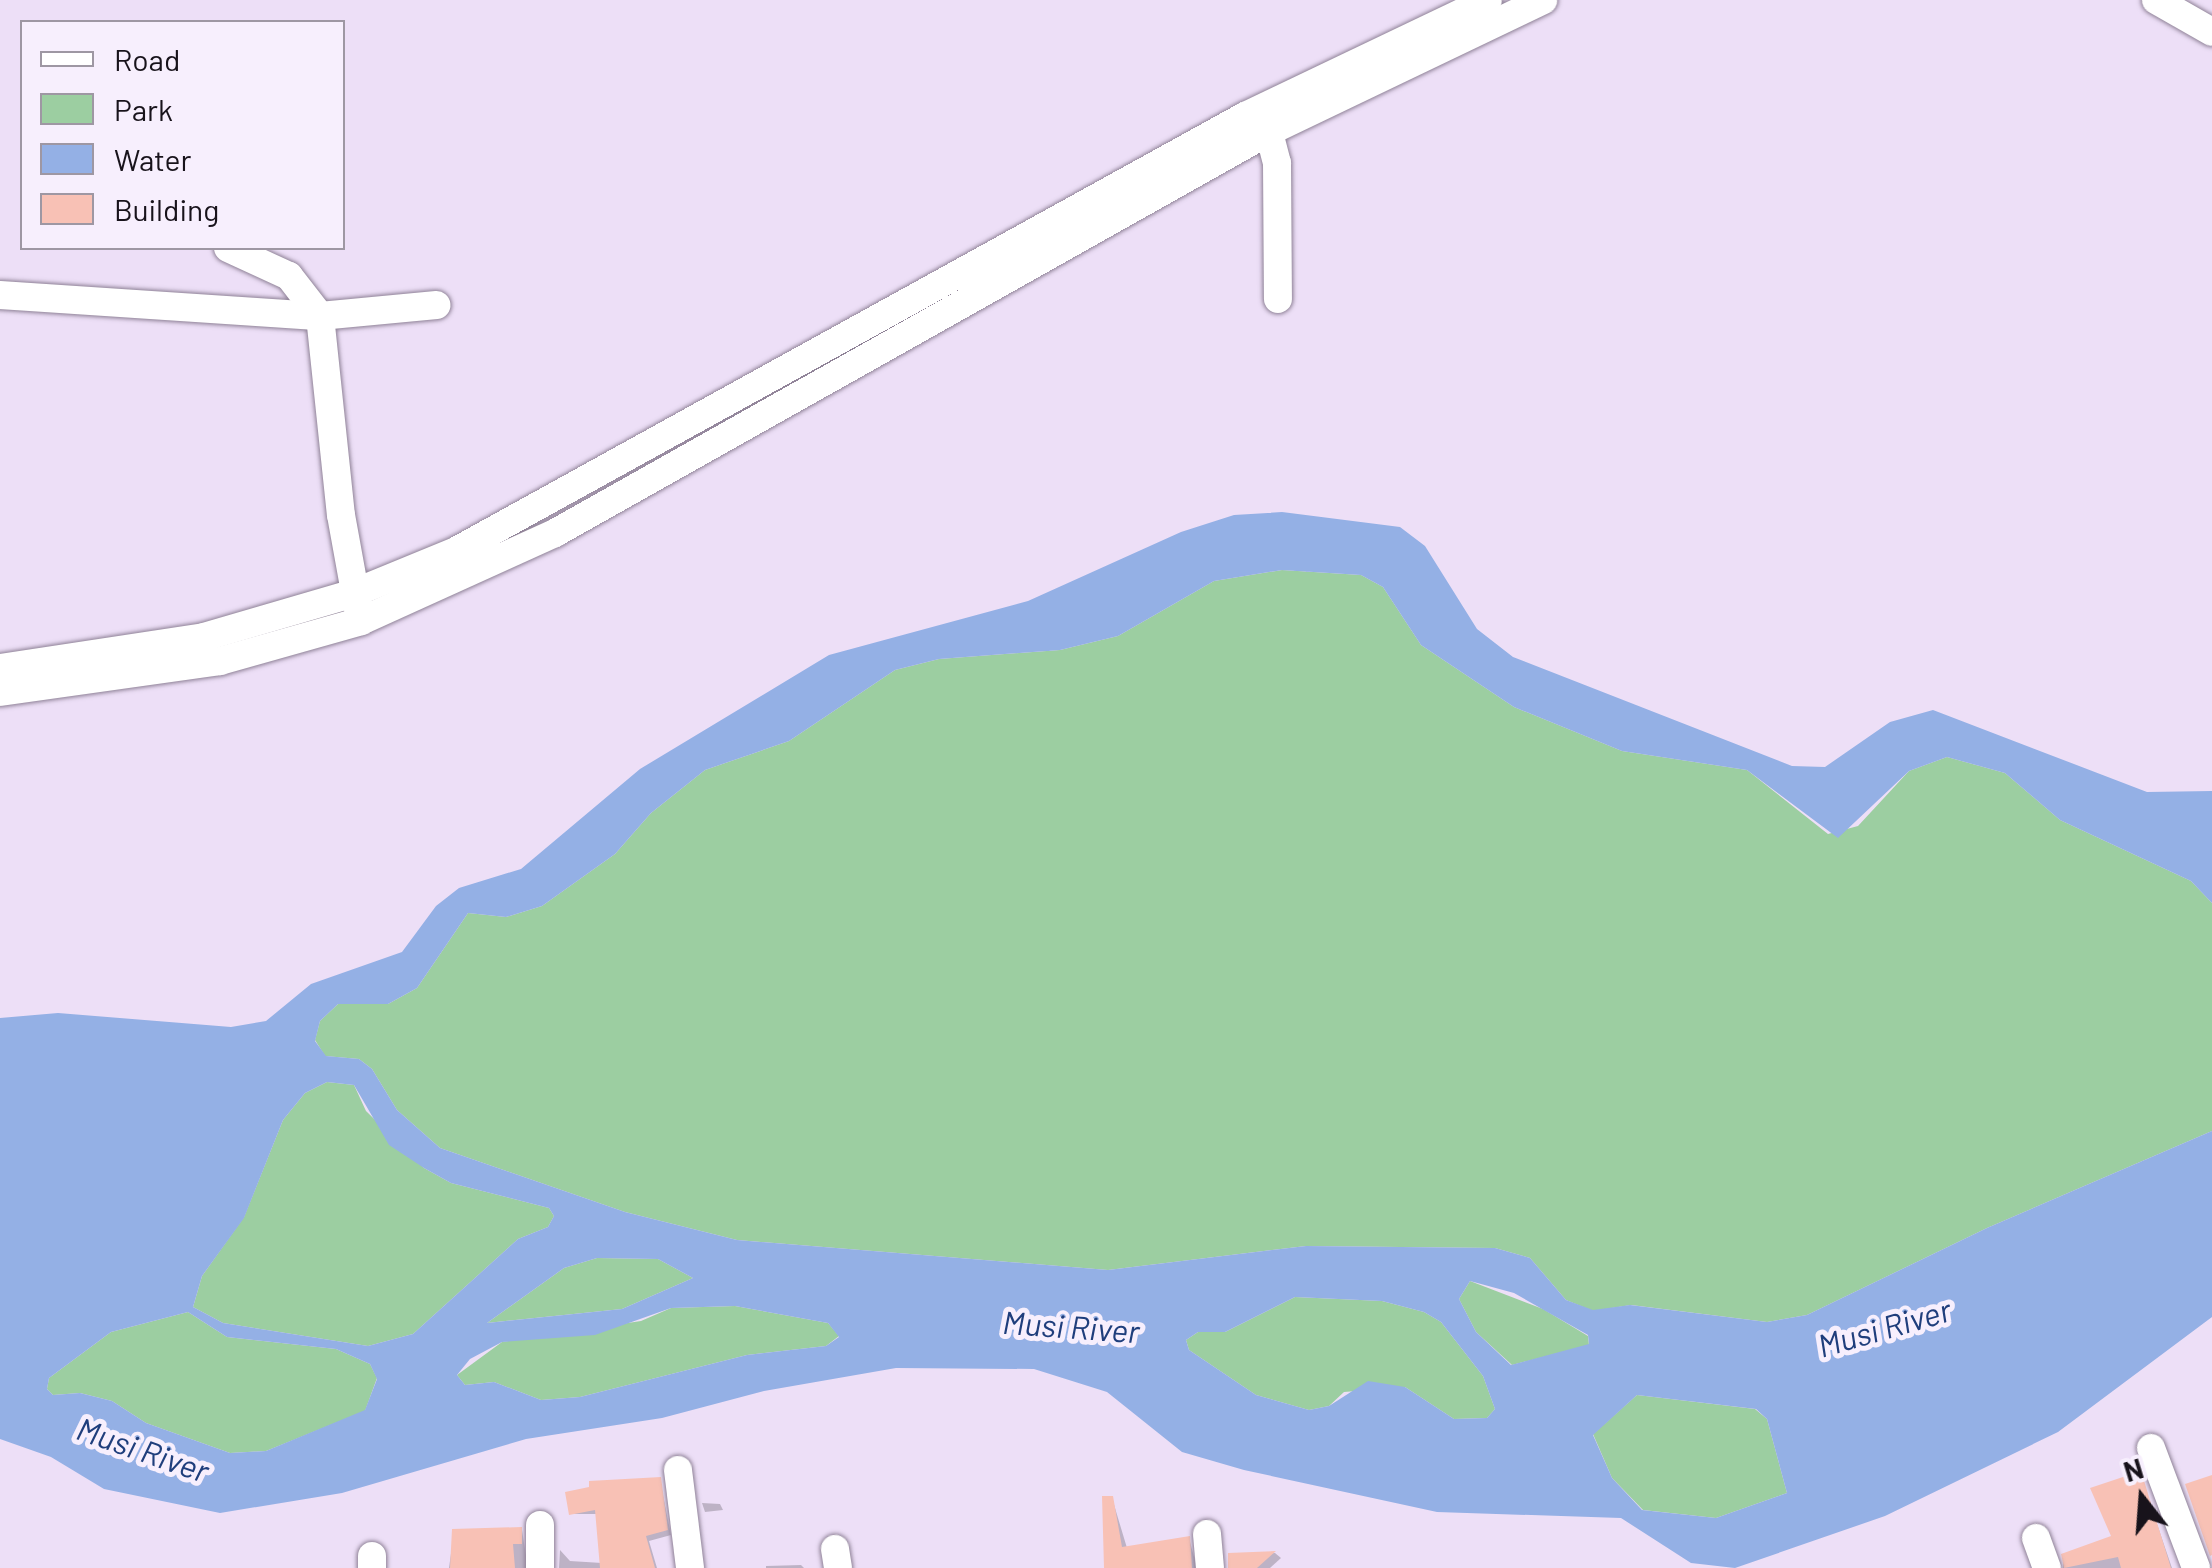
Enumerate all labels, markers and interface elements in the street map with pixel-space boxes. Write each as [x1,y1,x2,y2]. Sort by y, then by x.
legend [20,20,345,250]
text: Road [114,41,180,77]
text: Park [114,91,173,127]
text: Water [114,141,192,177]
text: Building [114,191,219,227]
water label: Musi River [1813,1290,1955,1364]
water label: Musi River [1001,1302,1141,1350]
water label: Musi River [72,1409,214,1489]
north arrow [2092,1448,2192,1548]
text: N [2119,1450,2147,1488]

